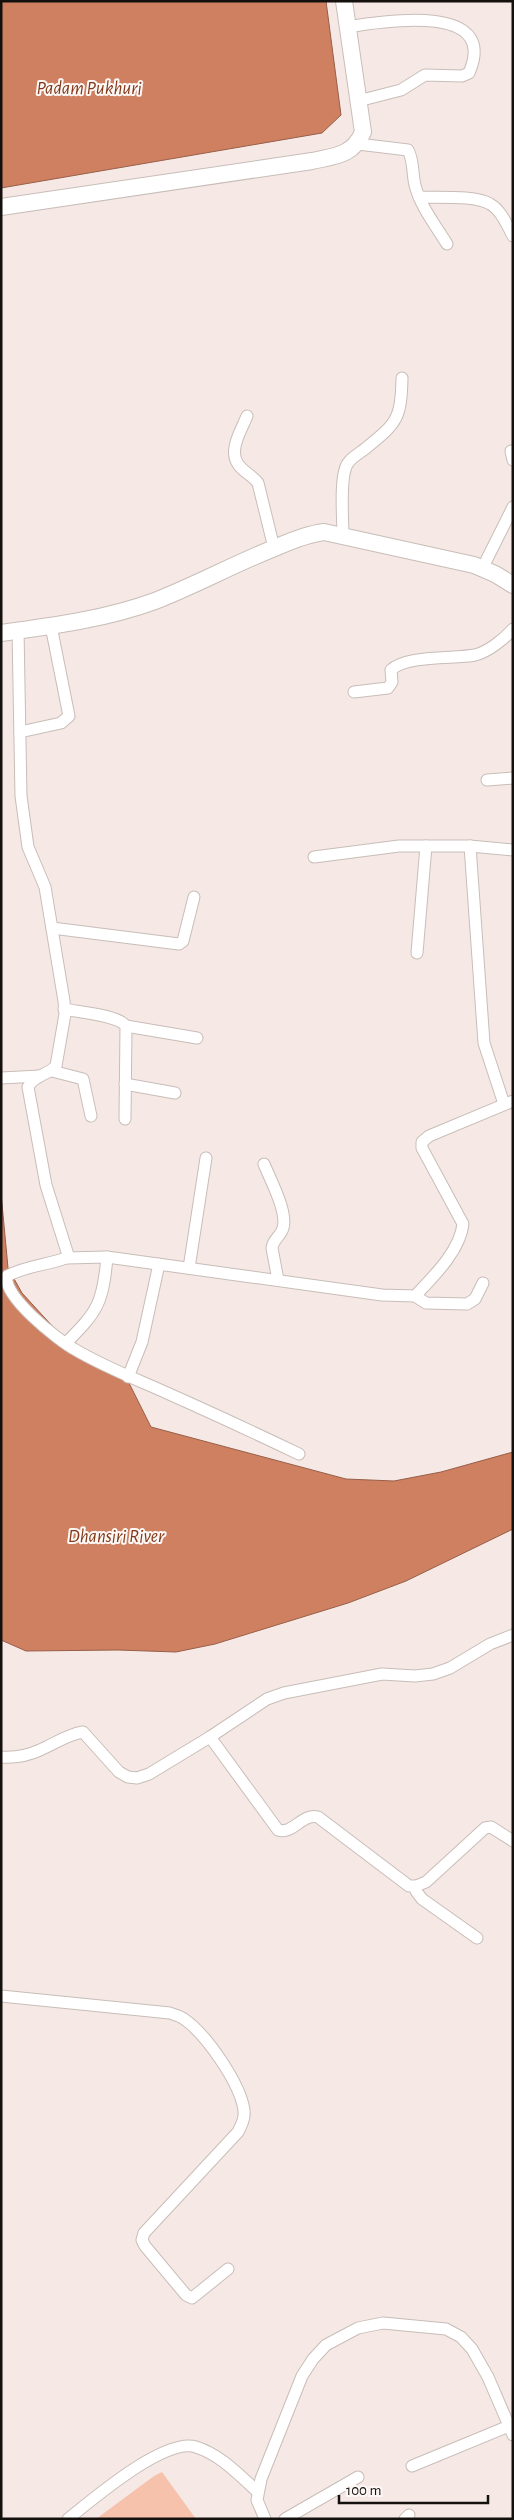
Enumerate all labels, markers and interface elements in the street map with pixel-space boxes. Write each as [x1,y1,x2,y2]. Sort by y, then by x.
water label: Padam Pukhuri [36,79,142,98]
water label: Dhansiri River [68,1527,165,1546]
scale bar [339,2472,488,2504]
text: 100 m [346,2483,381,2498]

